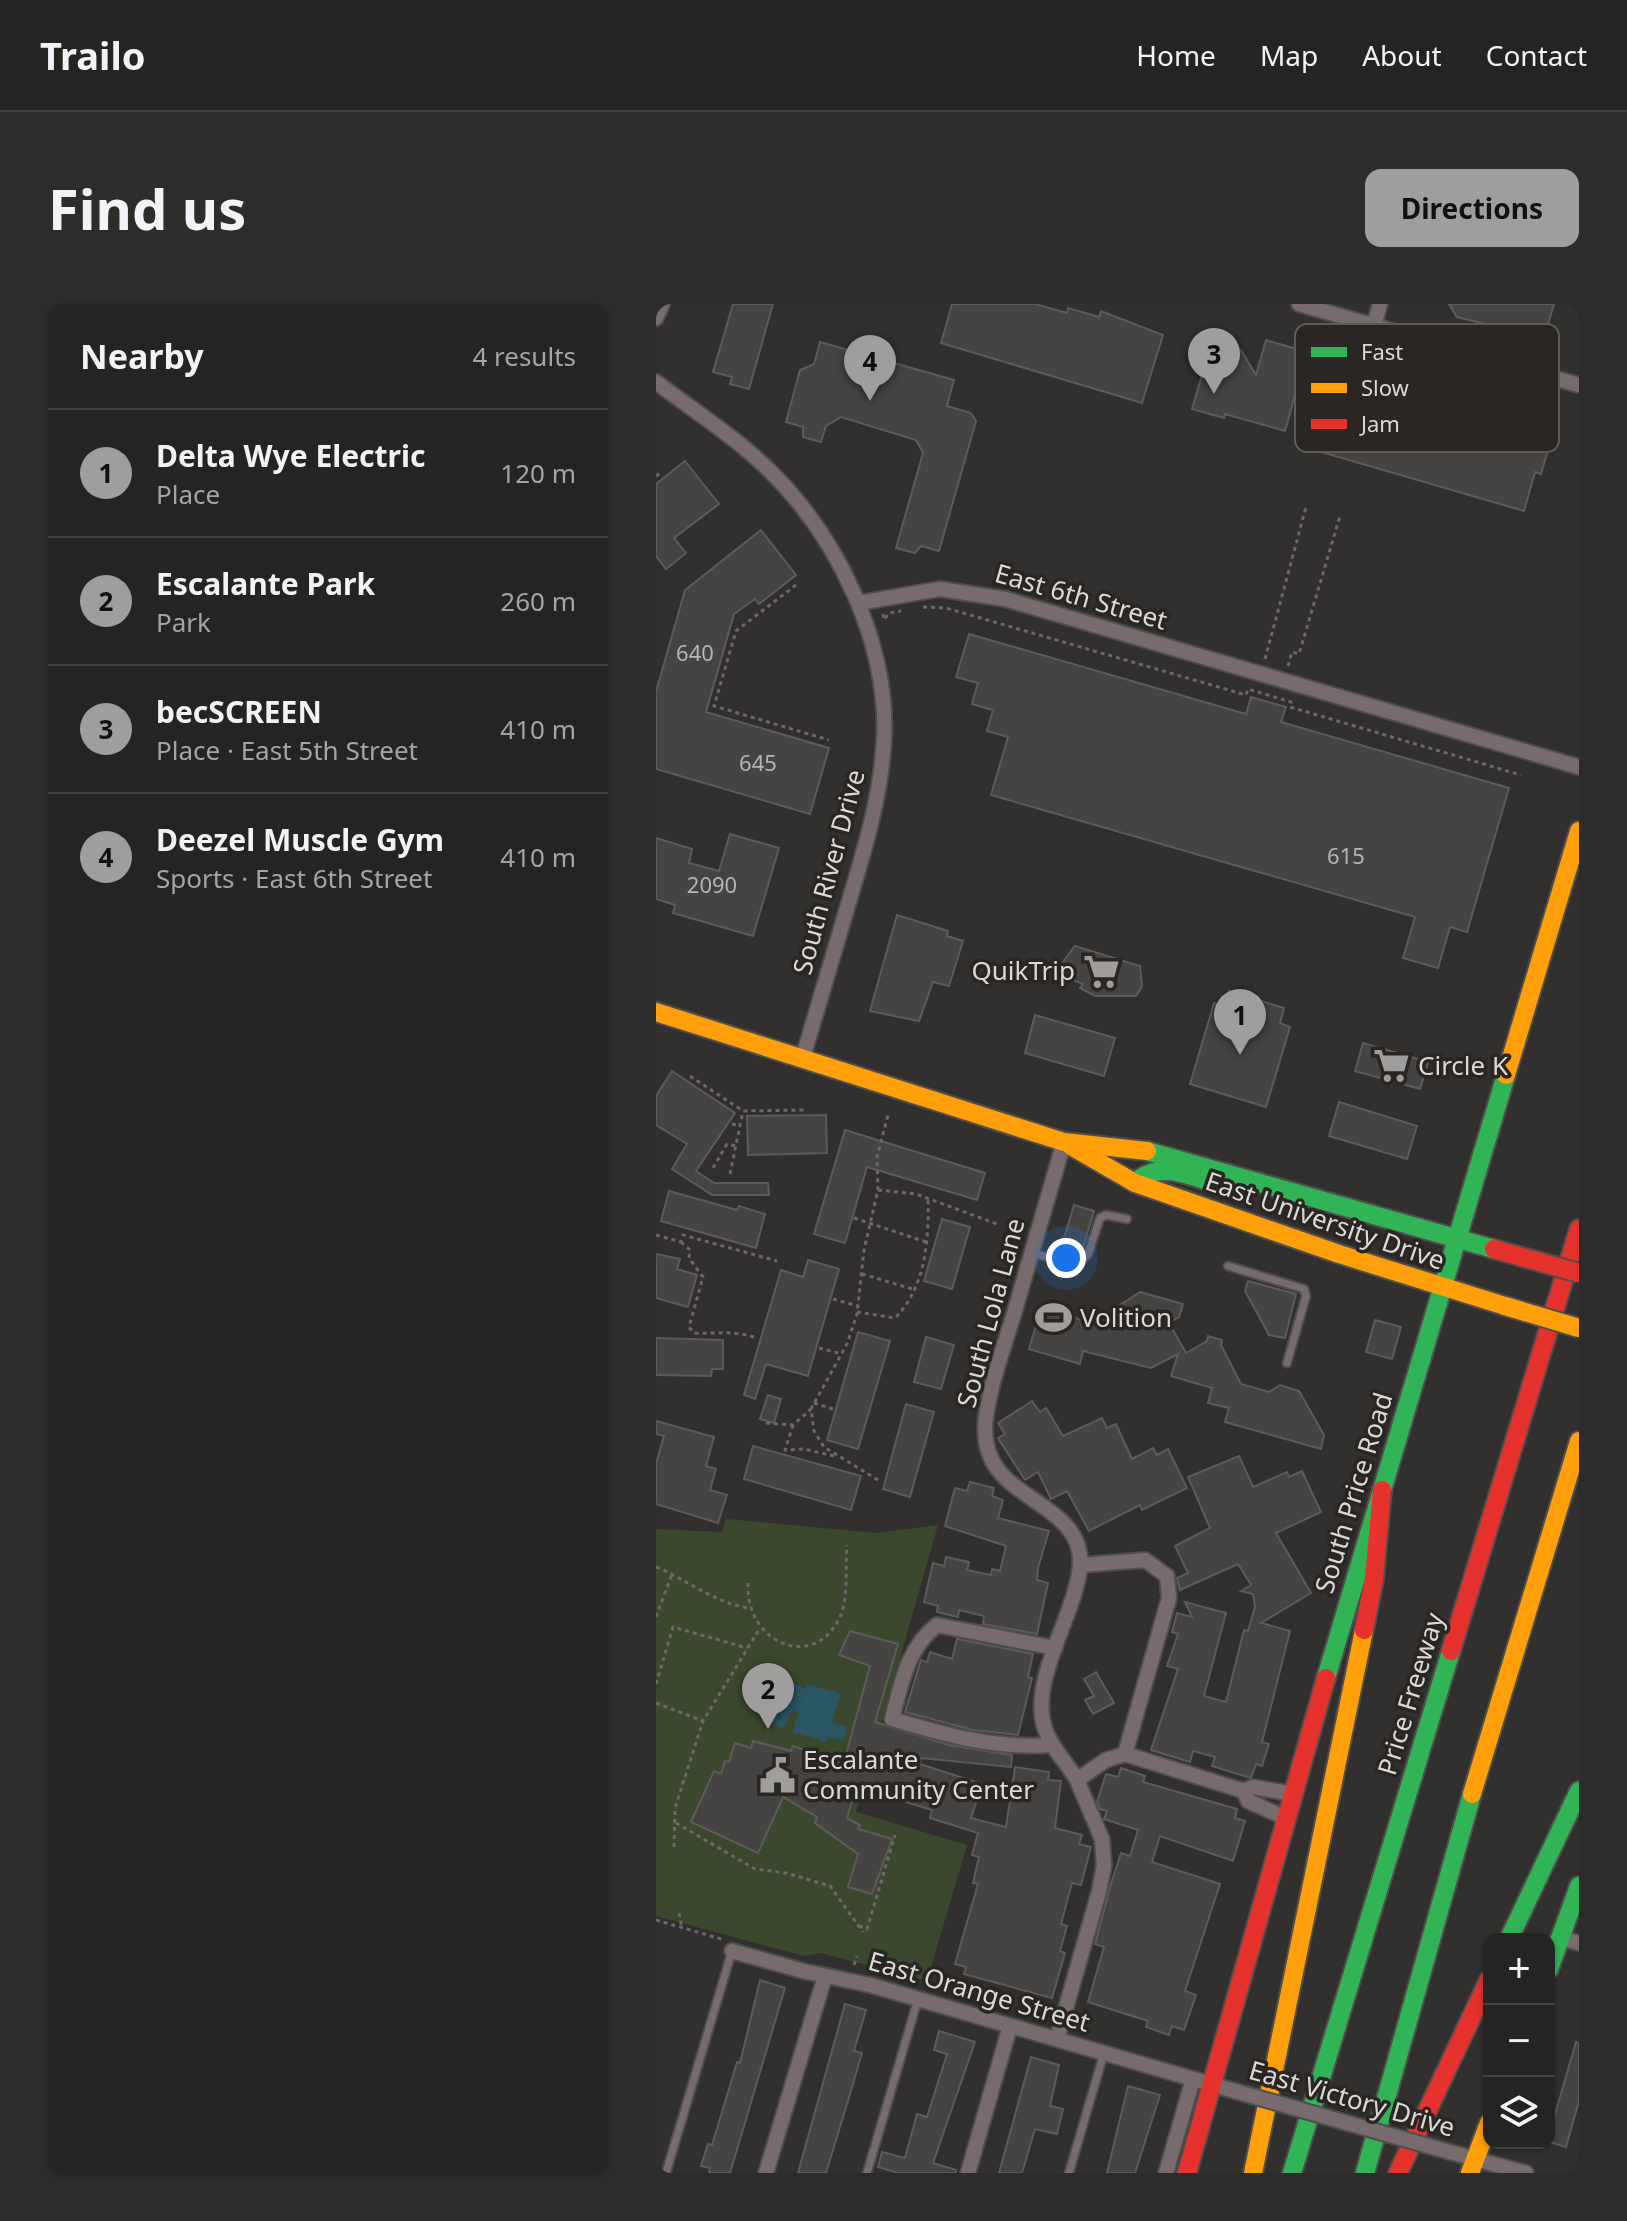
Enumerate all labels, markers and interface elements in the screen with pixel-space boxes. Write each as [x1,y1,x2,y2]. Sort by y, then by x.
text: Trailo [40,29,145,81]
text: Home [1136,36,1216,74]
text: Map [1260,36,1318,74]
text: About [1362,36,1442,74]
text: Contact [1486,36,1587,74]
button: Directions [1365,169,1579,247]
text: Find us [48,170,246,246]
legend [1295,324,1559,452]
pin: 3 [1188,328,1240,394]
text: Nearby [80,333,204,379]
pin: 4 [844,335,896,401]
text: Fast [1361,336,1403,366]
text: 4 results [472,338,576,374]
text: Slow [1361,372,1410,402]
text: Jam [1359,408,1400,438]
text: Delta Wye Electric [156,435,425,476]
text: 1 [99,455,113,491]
text: 120 m [500,455,576,491]
text: Place [156,476,220,512]
street label: East 6th Street [991,554,1171,638]
text: Escalante Park [156,563,375,604]
text: 2 [99,583,113,619]
text: 260 m [500,583,576,619]
text: Park [156,604,211,640]
house number: 640 [676,637,714,667]
text: becSCREEN [156,691,322,732]
text: 3 [99,711,113,747]
text: 410 m [500,711,576,747]
text: Place · East 5th Street [156,732,418,768]
house number: 645 [739,747,777,777]
street label: South River Drive [783,765,873,978]
text: Deezel Muscle Gym [156,819,444,860]
text: 4 [99,839,113,875]
text: 410 m [500,839,576,875]
house number: 615 [1327,840,1365,870]
text: Sports · East 6th Street [156,860,432,896]
house number: 2090 [687,869,737,899]
place label: QuikTrip [971,952,1075,988]
supermarket icon: QuikTrip [1082,952,1120,990]
pin: 1 [1214,989,1266,1055]
supermarket icon: Circle K [1373,1047,1411,1085]
place label: Circle K [1418,1047,1509,1083]
street label: East University Drive [1201,1162,1450,1278]
street label: South Lola Lane [947,1214,1033,1411]
your location [1046,1238,1086,1278]
sports icon: Volition [1035,1299,1073,1337]
place label: Volition [1080,1299,1172,1335]
street label: South Price Road [1305,1388,1401,1597]
street label: Price Freeway [1368,1607,1452,1779]
pin: 2 [742,1663,794,1729]
place label: Escalante Community Center [803,1741,1034,1807]
public building icon: Escalante Community Center [758,1756,796,1794]
map controls [1483,1933,1555,2149]
button: + [1483,1933,1555,2005]
street label: East Orange Street [864,1942,1094,2040]
button: − [1483,2005,1555,2077]
street label: East Victory Drive [1245,2051,1459,2145]
button: layers [1483,2077,1555,2149]

